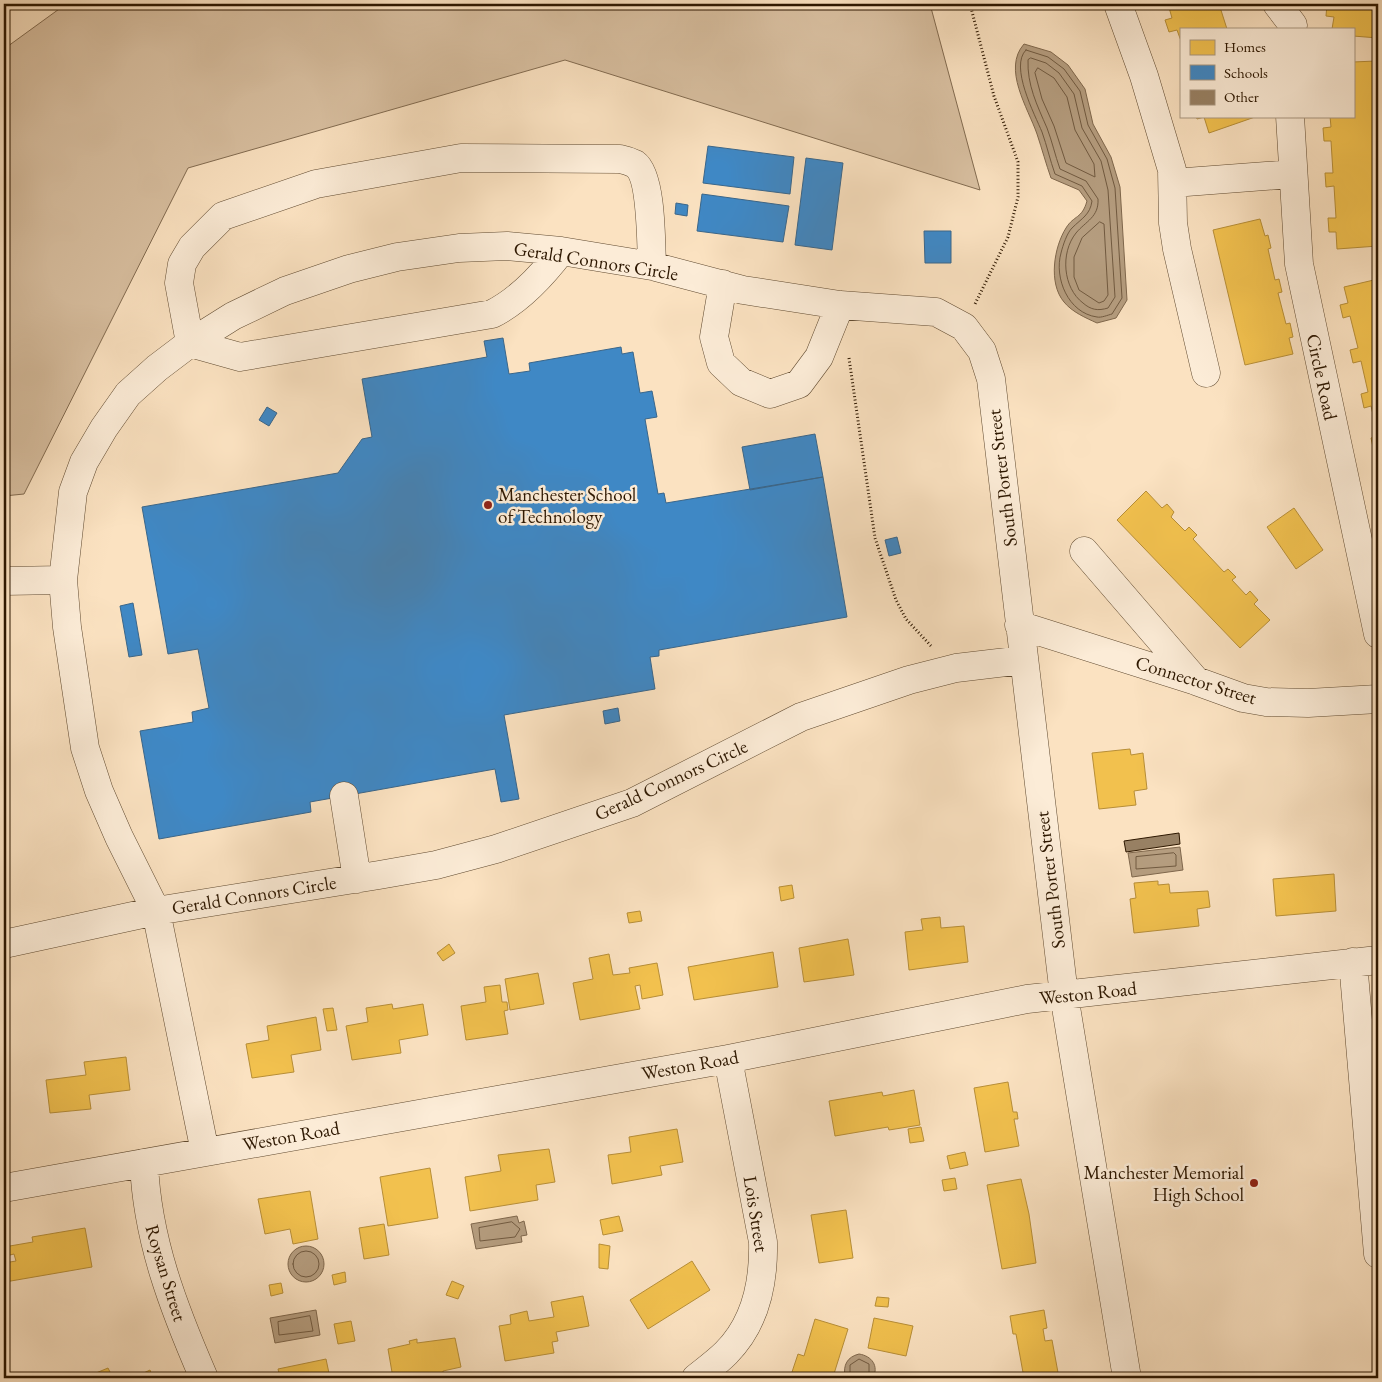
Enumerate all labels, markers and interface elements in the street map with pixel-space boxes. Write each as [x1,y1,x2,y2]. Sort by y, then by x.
legend [1180,28,1354,118]
text: Homes [1224,37,1266,56]
text: Schools [1224,63,1268,82]
text: Other [1224,87,1259,106]
street label: Gerald Connors Circle [512,236,680,286]
street label: Circle Road [1301,331,1343,423]
street label: South Porter Street [981,408,1023,548]
place label: Manchester School of Technology [498,482,637,529]
marker: Manchester School of Technology [482,499,494,511]
street label: Connector Street [1132,650,1260,710]
street label: Gerald Connors Circle [590,734,752,826]
street label: South Porter Street [1029,810,1071,950]
street label: Gerald Connors Circle [170,870,338,920]
street label: Weston Road [1038,975,1138,1011]
street label: Weston Road [640,1044,741,1086]
street label: Weston Road [241,1115,342,1157]
place label: Manchester Memorial High School [1084,1160,1244,1207]
street label: Lois Street [738,1174,774,1254]
marker: Manchester Memorial High School [1248,1177,1260,1189]
street label: Roysan Street [139,1221,193,1325]

